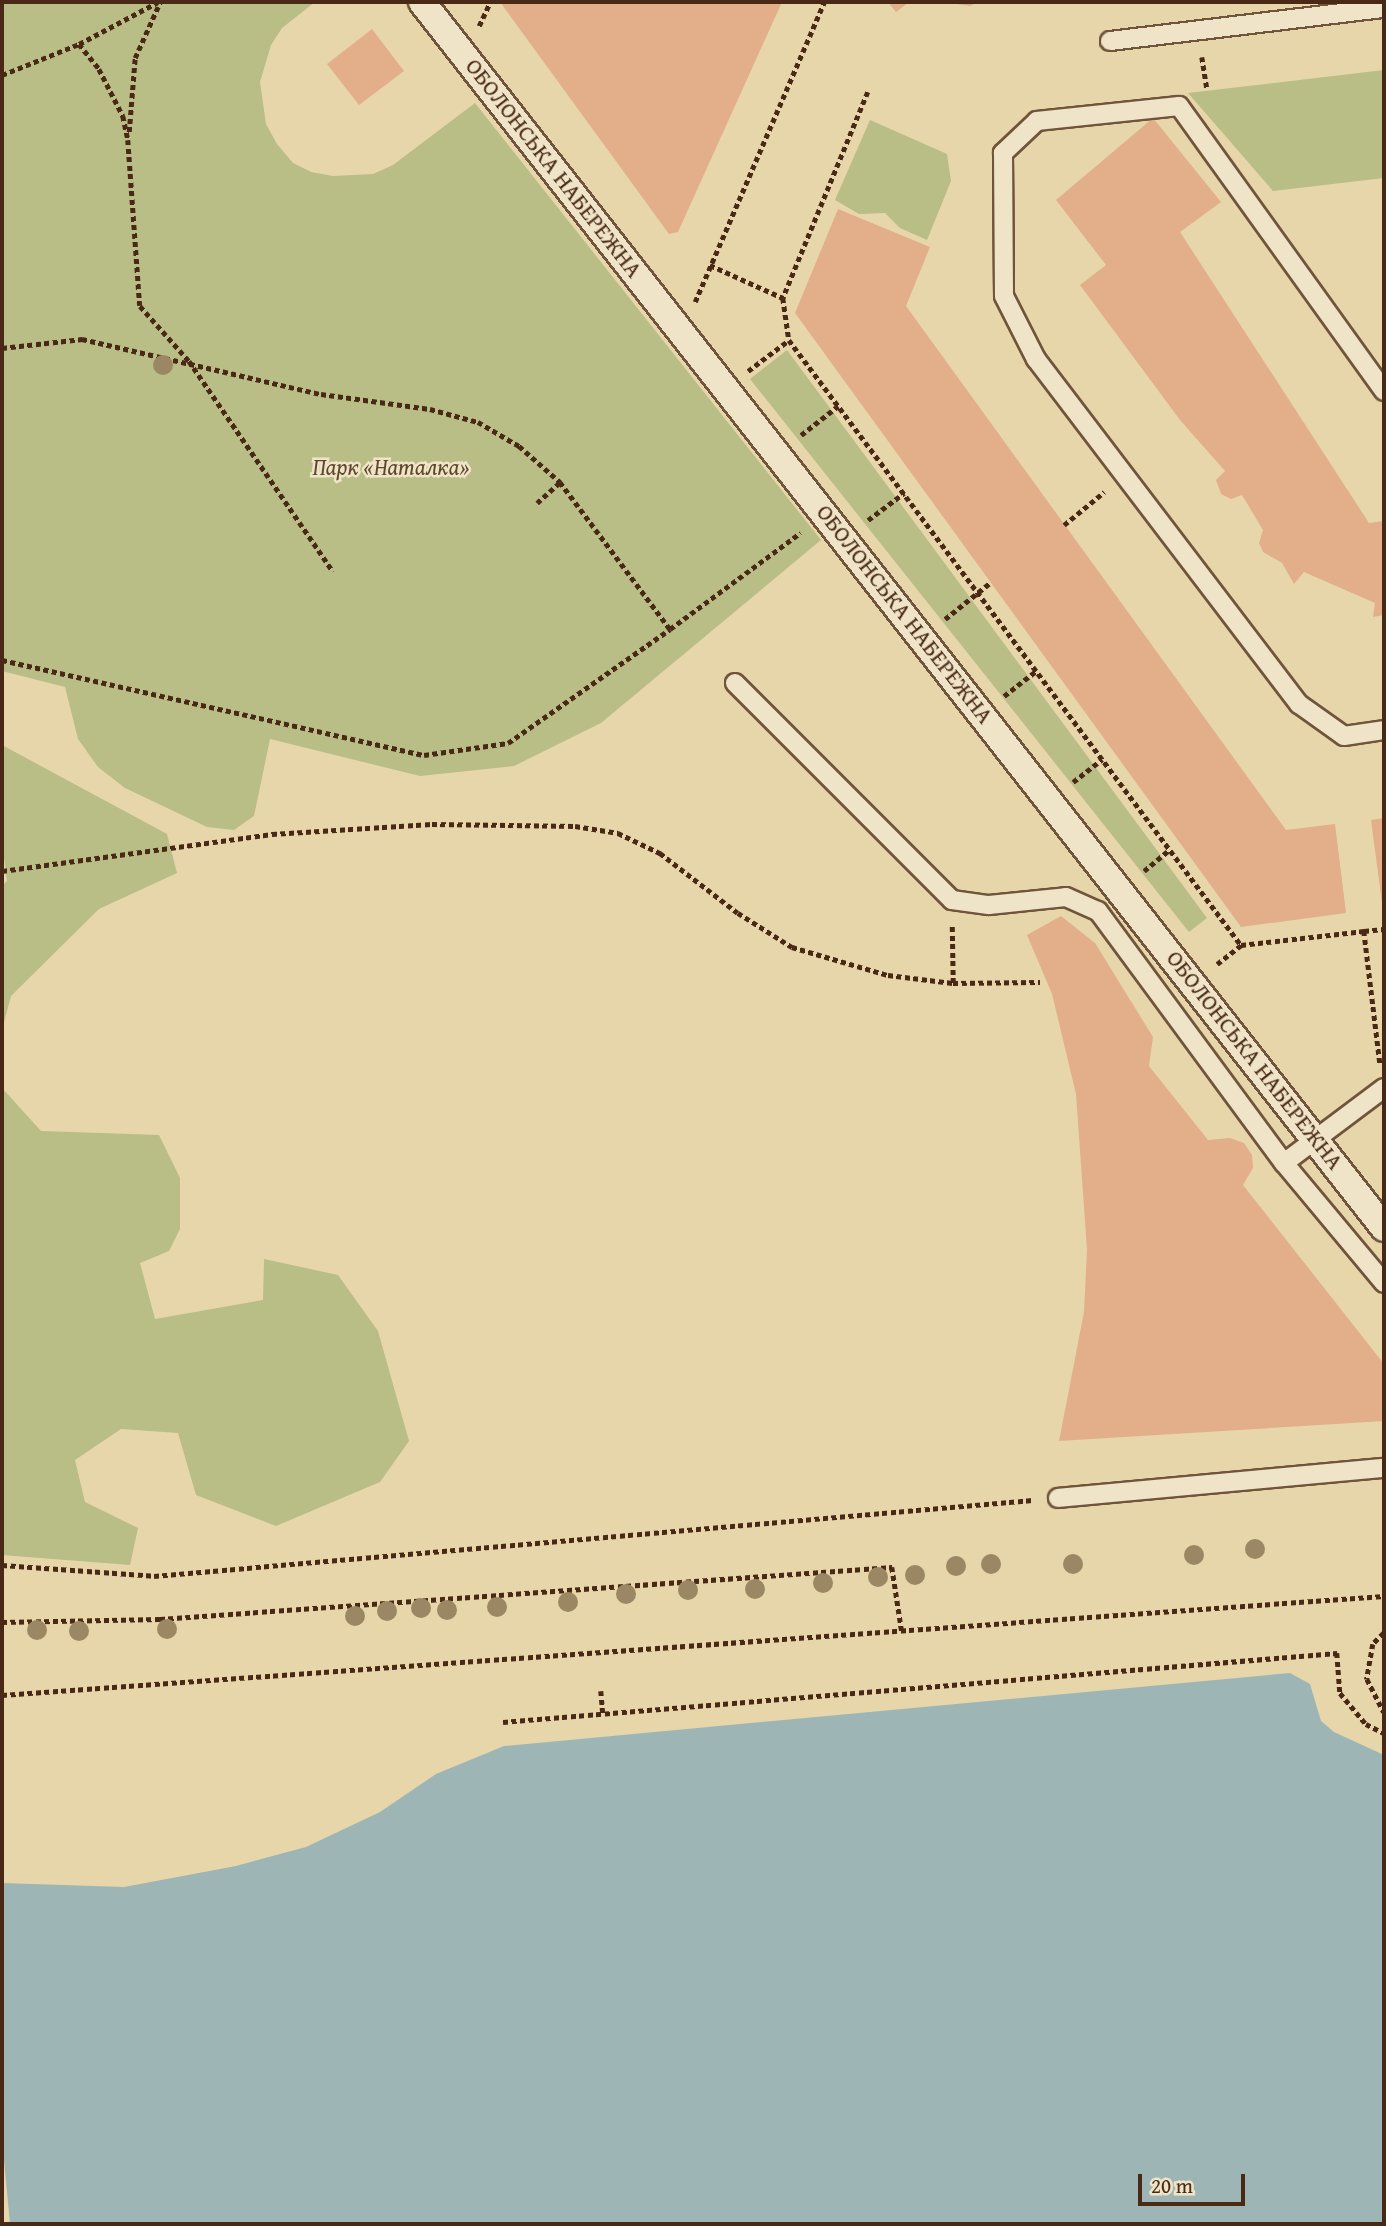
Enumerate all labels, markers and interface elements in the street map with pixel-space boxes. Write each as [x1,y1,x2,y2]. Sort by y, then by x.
street label: ОБОЛОНСЬКА НАБЕРЕЖНА [460,53,648,283]
park label: Парк «Наталка» [312,453,470,481]
street label: ОБОЛОНСЬКА НАБЕРЕЖНА [811,499,999,729]
street label: ОБОЛОНСЬКА НАБЕРЕЖНА [1161,945,1349,1175]
scale bar [1141,2160,1248,2204]
text: 20 m [1151,2170,1193,2201]

